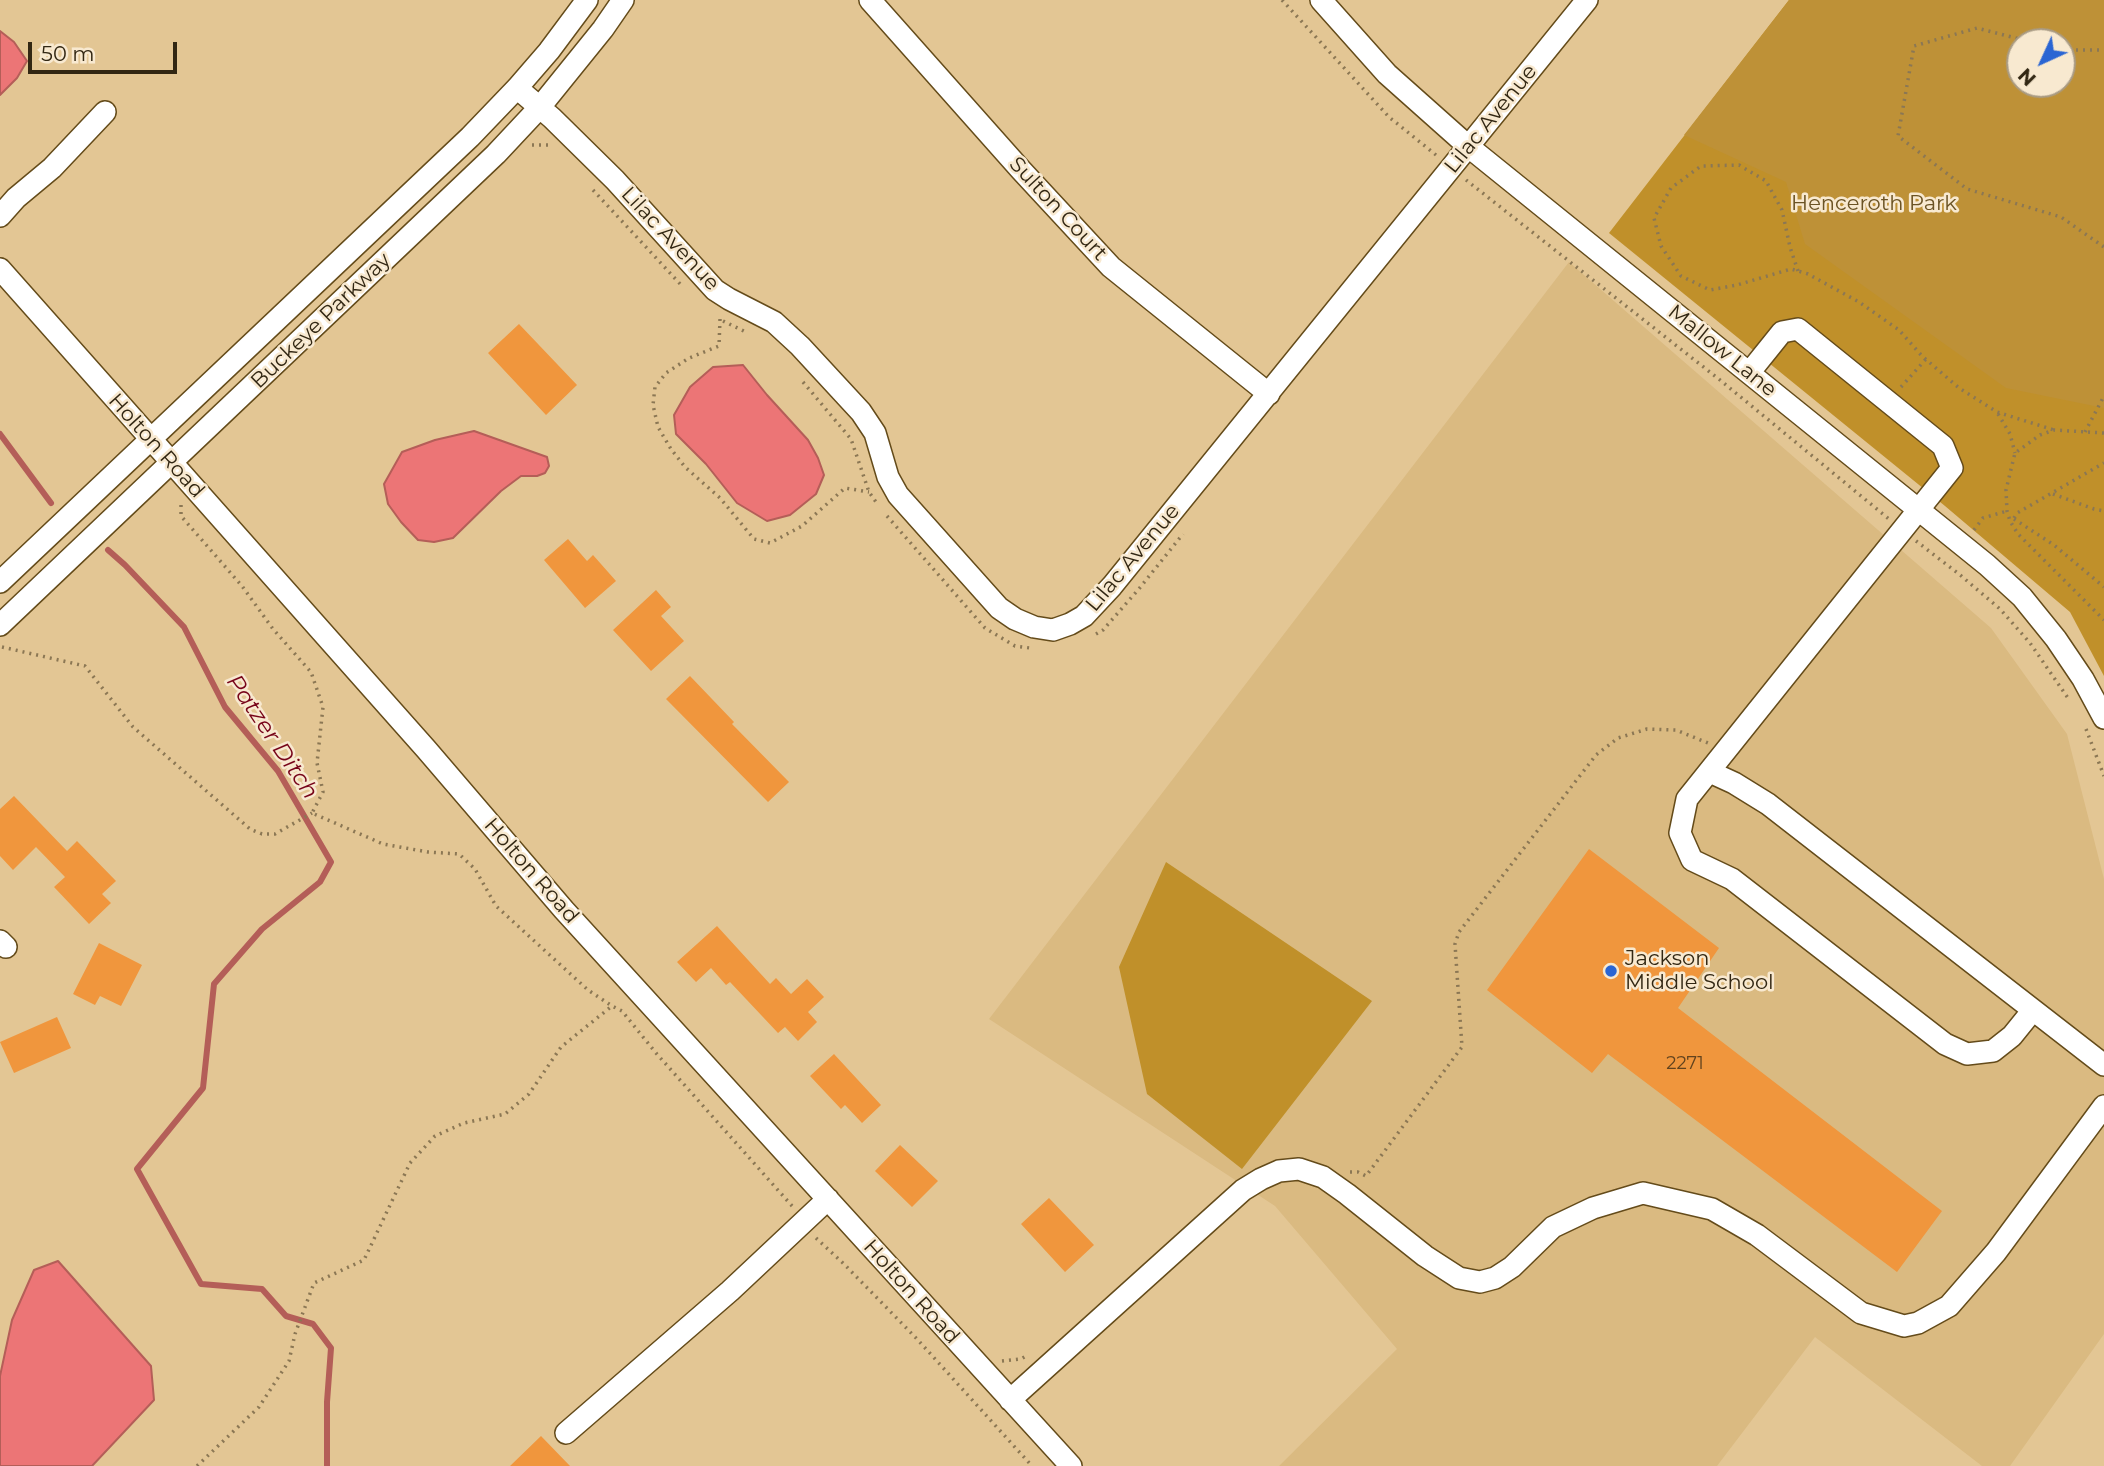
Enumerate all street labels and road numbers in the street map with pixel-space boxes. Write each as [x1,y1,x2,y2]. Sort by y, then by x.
street label: Lilac Avenue [1439,60,1543,178]
street label: Sulton Court [1004,152,1112,266]
street label: Lilac Avenue [616,182,724,296]
street label: Buckeye Parkway [246,248,396,394]
street label: Mallow Lane [1663,300,1781,402]
street label: Holton Road [103,389,209,503]
street label: Lilac Avenue [1081,499,1185,617]
street label: Holton Road [478,813,584,929]
street label: Holton Road [858,1235,964,1349]

